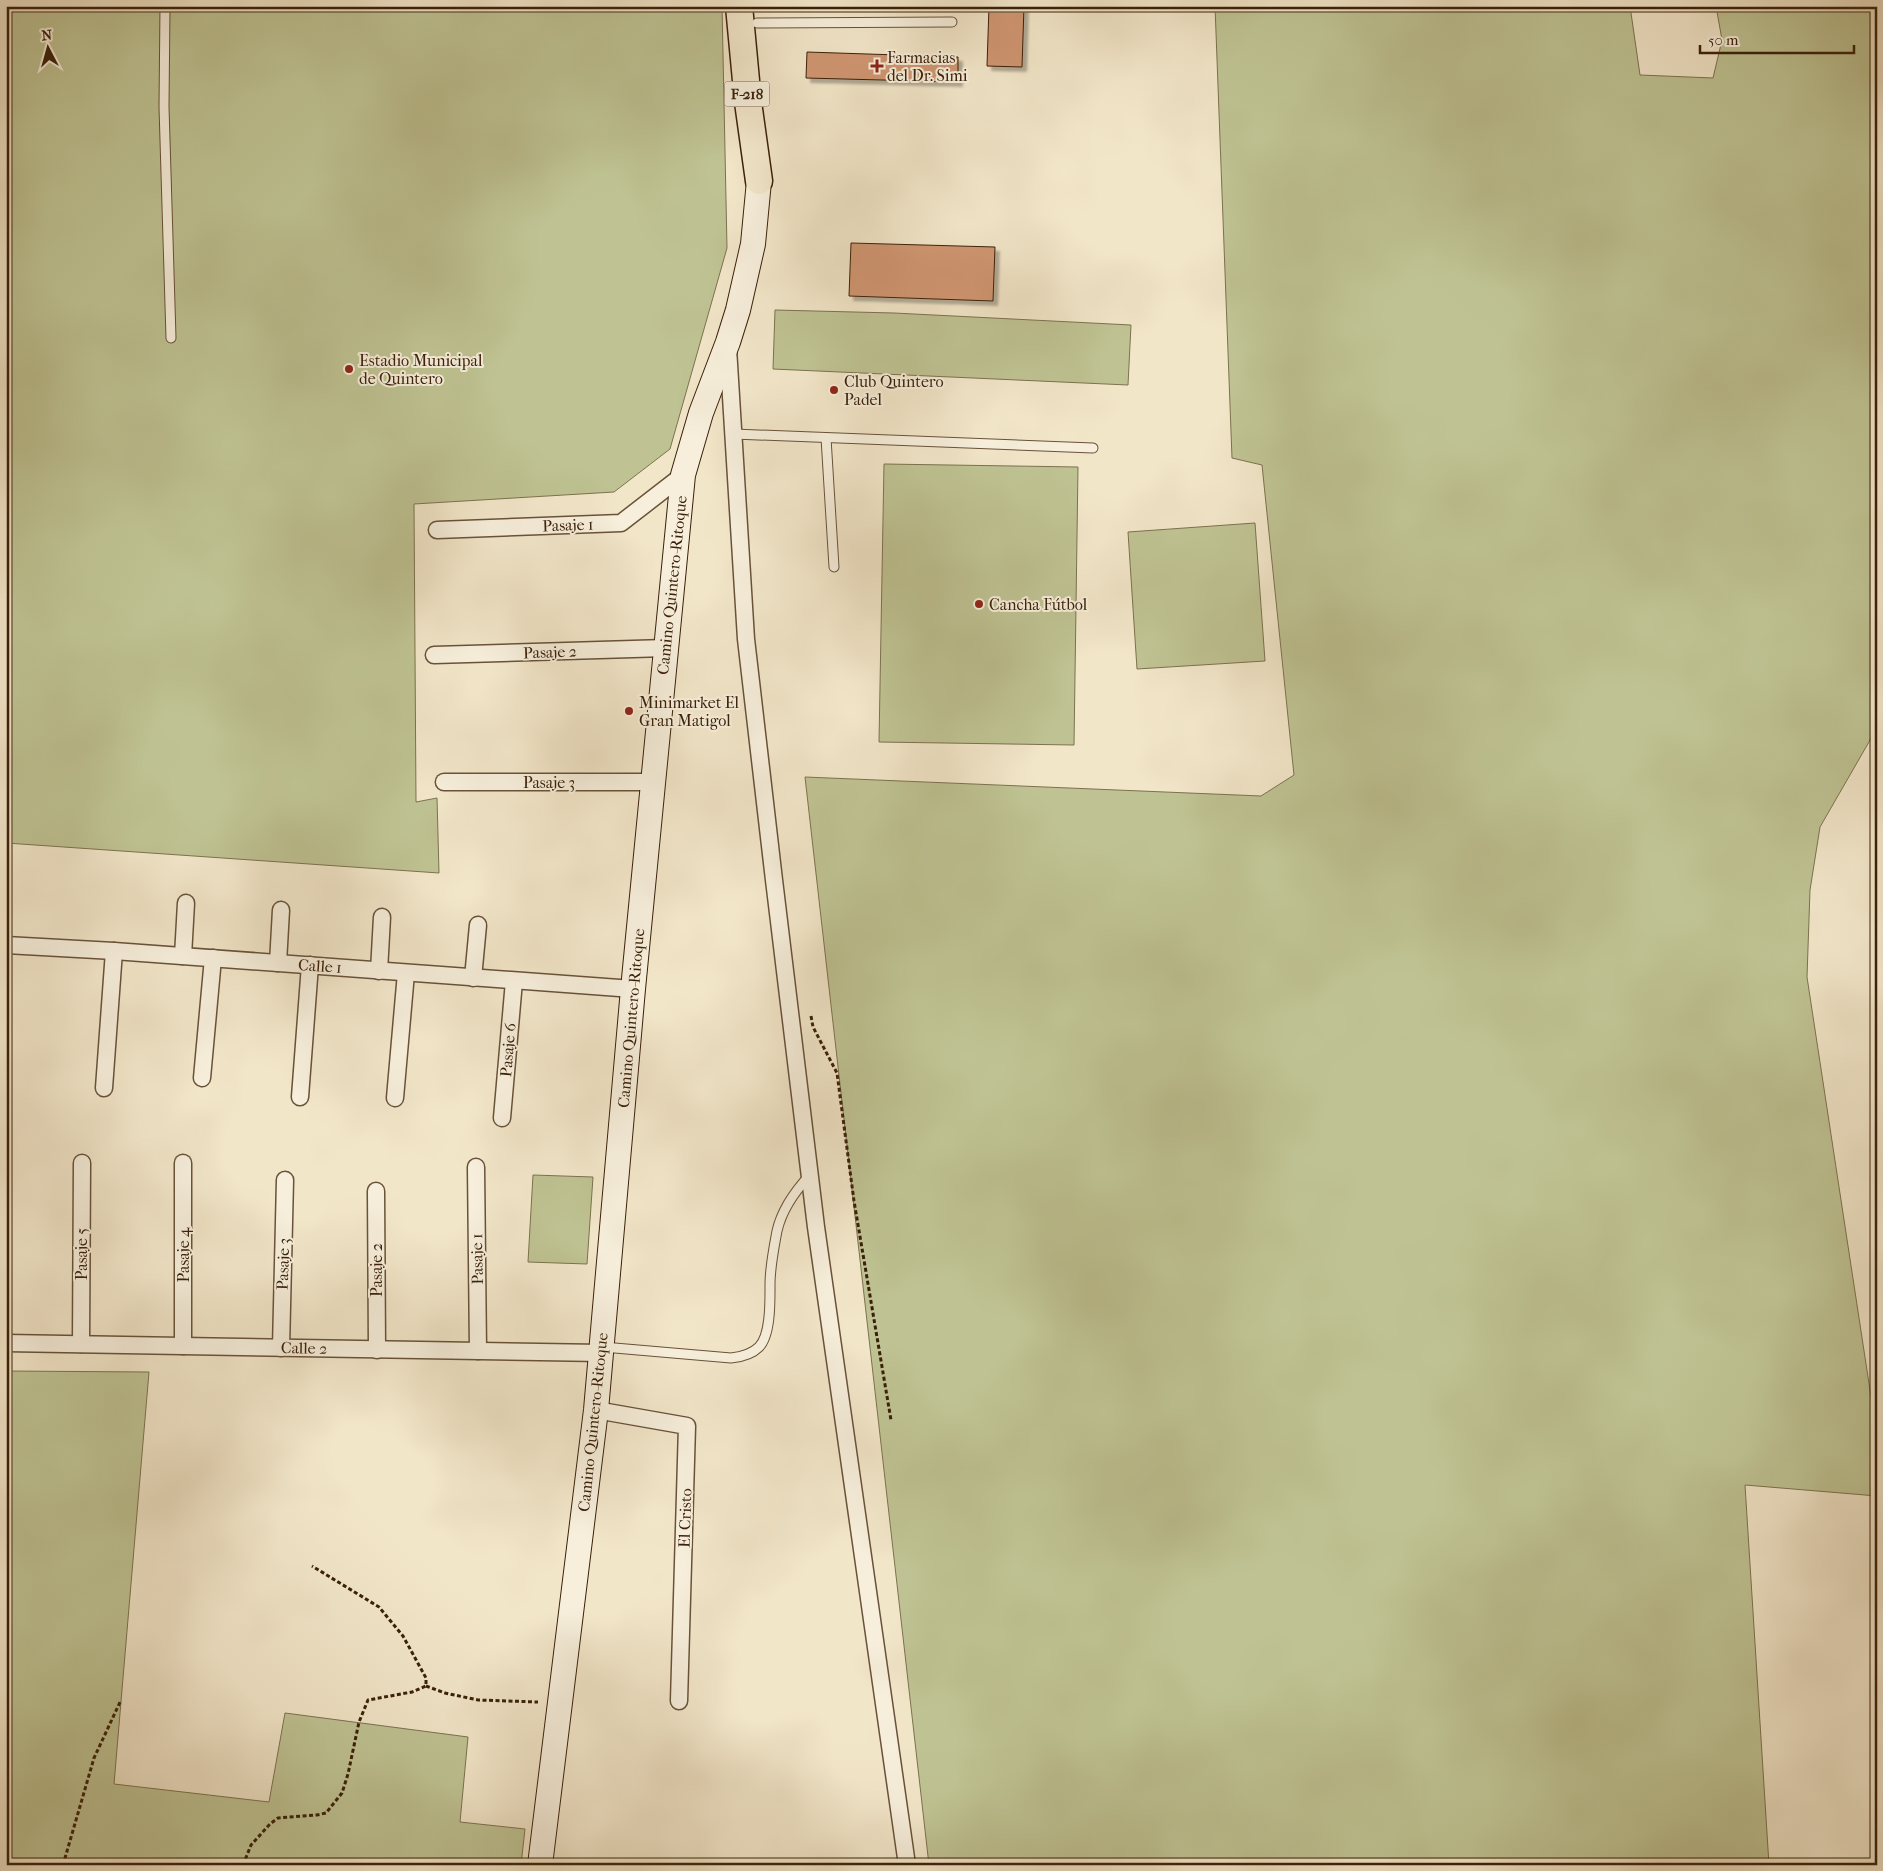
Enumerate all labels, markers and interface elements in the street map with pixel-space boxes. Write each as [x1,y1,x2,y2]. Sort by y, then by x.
north arrow [22,22,72,72]
scale bar [1700,22,1854,54]
text: N [41,27,53,45]
text: 50 m [1708,31,1739,49]
place label: Farmacias del Dr. Simi [887,48,968,85]
marker: Farmacias del Dr. Simi [871,60,883,72]
road number: F-218 [724,82,770,106]
place label: Estadio Municipal de Quintero [359,351,483,388]
marker: Estadio Municipal de Quintero [343,363,355,375]
place label: Club Quintero Padel [844,372,944,409]
marker: Club Quintero Padel [828,384,840,396]
street label: Camino Quintero-Ritoque [653,494,691,676]
street label: Pasaje 1 [542,515,594,535]
place label: Cancha Fútbol [989,595,1088,614]
marker: Cancha Fútbol [973,598,985,610]
street label: Pasaje 2 [523,642,577,662]
place label: Minimarket El Gran Matigol [639,693,740,730]
marker: Minimarket El Gran Matigol [623,705,635,717]
street label: Pasaje 3 [523,773,575,792]
street label: Camino Quintero-Ritoque [614,927,648,1109]
street label: Calle 1 [297,955,343,977]
street label: Pasaje 6 [496,1022,520,1078]
street label: Pasaje 4 [174,1227,193,1283]
street label: Pasaje 5 [72,1228,91,1280]
street label: Pasaje 1 [467,1233,487,1285]
street label: Pasaje 3 [273,1238,293,1290]
street label: Pasaje 2 [367,1243,386,1297]
street label: Camino Quintero-Ritoque [574,1331,612,1513]
street label: Calle 2 [281,1338,327,1358]
street label: El Cristo [674,1488,696,1548]

